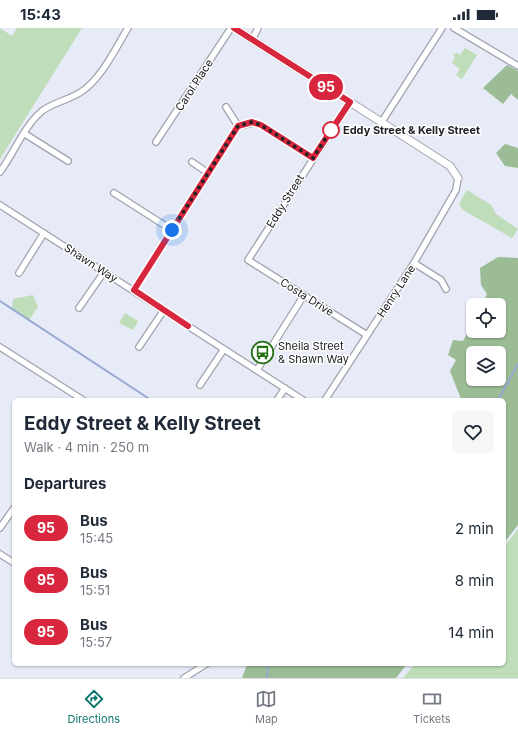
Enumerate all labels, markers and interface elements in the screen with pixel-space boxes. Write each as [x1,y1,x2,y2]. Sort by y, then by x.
text: 15:43 [20,5,61,24]
street label: Carol Place [172,56,216,114]
line badge: 95 [308,74,344,100]
text: 95 [317,78,335,95]
marker: Eddy Street & Kelly Street [322,121,340,139]
place label: Eddy Street & Kelly Street [343,123,480,137]
street label: Eddy Street [263,171,307,230]
your location [162,220,182,240]
street label: Shawn Way [62,241,120,285]
street label: Henry Lane [374,262,418,320]
street label: Costa Drive [278,275,336,319]
map controls [466,298,506,386]
button: locate [466,298,506,338]
bus stop icon: Sheila Street & Shawn Way [249,339,275,365]
place label: Sheila Street & Shawn Way [278,339,349,366]
button: layers [466,346,506,386]
button: heart [452,411,494,453]
text: Eddy Street & Kelly Street [24,412,261,435]
text: Walk · 4 min · 250 m [24,439,149,455]
text: Departures [24,474,106,493]
text: Bus [80,511,108,530]
text: 95 [37,519,55,536]
text: 2 min [455,519,494,538]
text: 15:45 [80,530,113,546]
text: Bus [80,563,108,582]
text: 95 [37,571,55,588]
text: 8 min [455,571,494,590]
text: 15:51 [80,582,110,598]
text: Bus [80,615,108,634]
text: 95 [37,623,55,640]
text: 14 min [448,623,494,642]
text: 15:57 [80,634,112,650]
tab: Directions [68,688,120,726]
tab: Map [255,688,278,726]
tab: Tickets [413,688,450,726]

